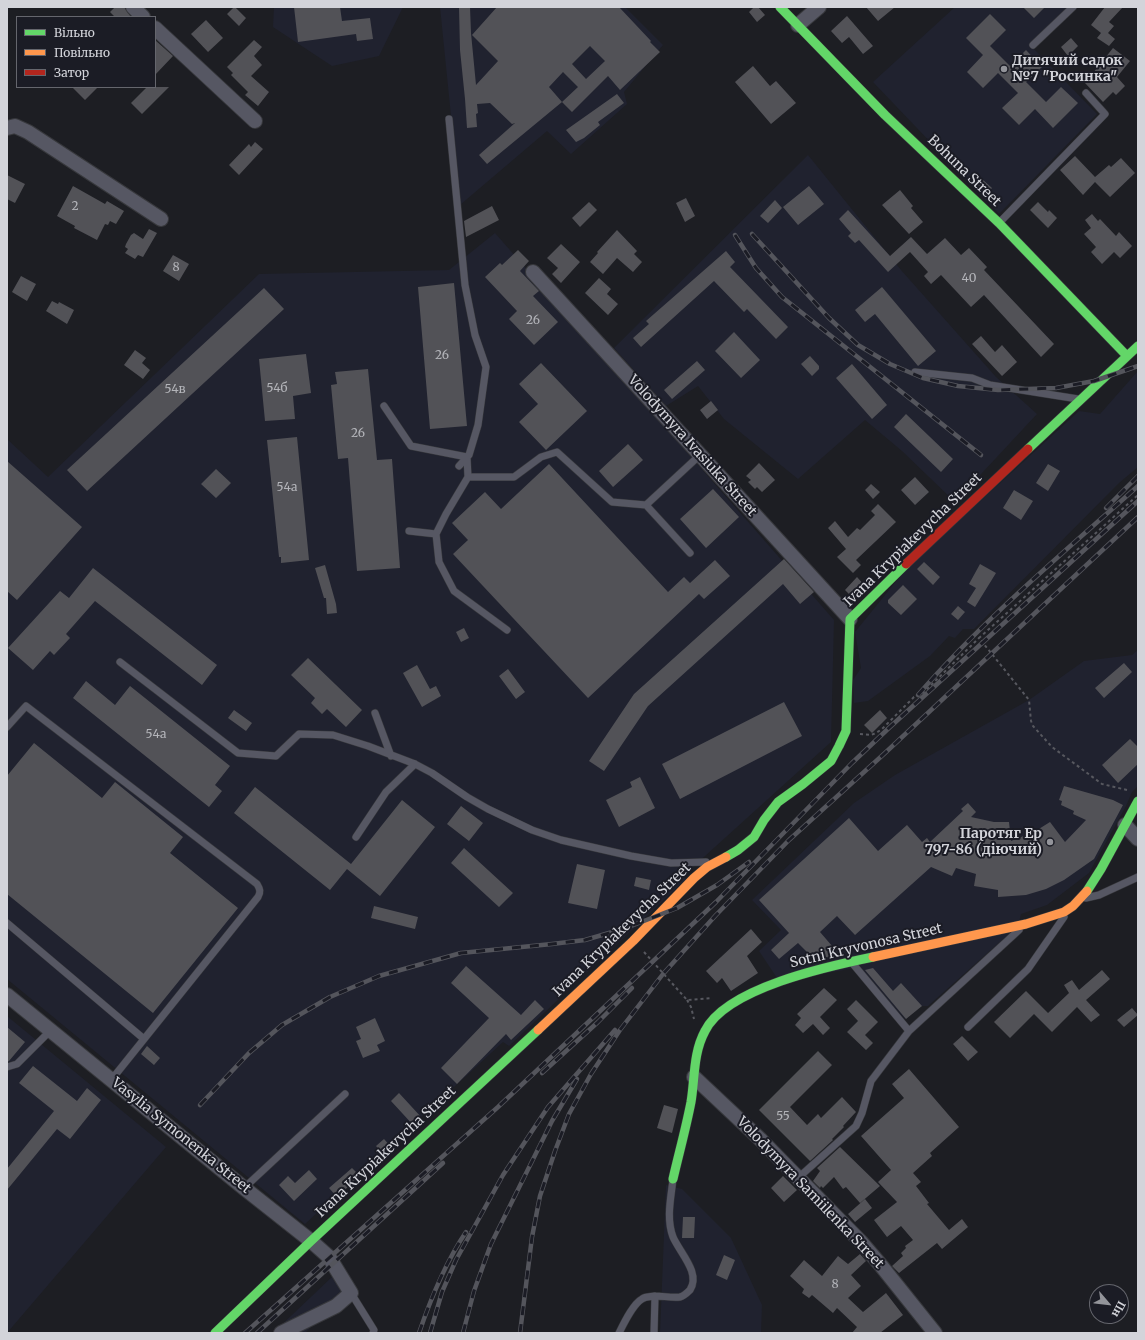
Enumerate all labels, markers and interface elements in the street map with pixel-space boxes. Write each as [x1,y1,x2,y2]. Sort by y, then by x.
legend [16,16,156,88]
text: Вільно [54,25,95,40]
text: Повільно [54,45,110,60]
place label: Дитячий садок №7 "Росинка" [1012,53,1123,86]
marker: Дитячий садок №7 "Росинка" [999,64,1009,74]
text: Затор [54,65,89,80]
street label: Bohuna Street [924,132,1004,210]
house number: 2 [71,200,79,214]
house number: 8 [172,261,180,275]
house number: 40 [962,272,976,286]
house number: 26 [526,314,540,328]
house number: 26 [435,349,449,363]
street label: Volodymyra Ivasiuka Street [624,372,760,520]
house number: 54б [266,382,288,396]
house number: 54в [165,383,185,397]
house number: 26 [351,427,365,441]
street label: Ivana Krypiakevycha Street [841,470,985,610]
house number: 54а [277,481,297,495]
house number: 54а [146,728,166,742]
place label: Паротяг Ер 797-86 (діючий) [925,826,1042,858]
marker: Паротяг Ер 797-86 (діючий) [1045,837,1055,847]
street label: Ivana Krypiakevycha Street [550,860,694,1000]
street label: Sotni Kryvonosa Street [788,920,944,972]
street label: Vasylia Symonenka Street [108,1075,254,1197]
street label: Ivana Krypiakevycha Street [313,1083,459,1221]
house number: 55 [776,1110,790,1124]
street label: Volodymyra Samiilenka Street [733,1114,887,1272]
house number: 8 [831,1278,839,1292]
north arrow [1089,1284,1129,1324]
text: Пн [1109,1299,1129,1320]

